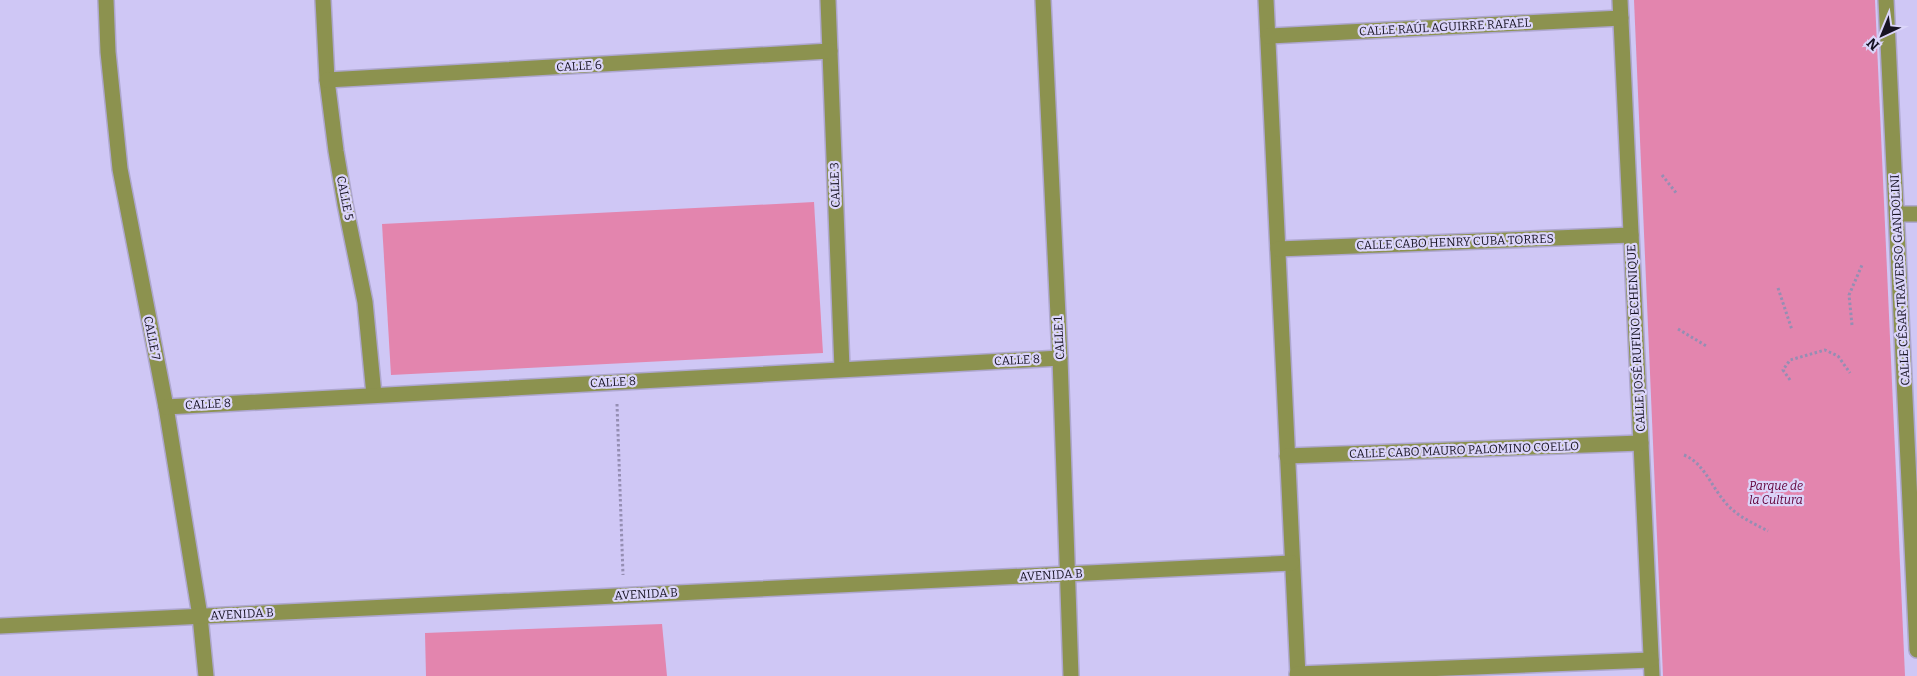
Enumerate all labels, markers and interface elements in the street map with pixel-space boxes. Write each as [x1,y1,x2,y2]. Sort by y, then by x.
north arrow [1857,10,1907,60]
street label: CALLE RAÚL AGUIRRE RAFAEL [1359,14,1532,38]
text: N [1863,34,1883,54]
street label: CALLE 6 [556,58,602,74]
street label: CALLE 3 [827,162,843,208]
street label: CALLE CÉSAR TRAVERSO GANDOLINI [1886,174,1913,386]
street label: CALLE 5 [334,175,356,221]
street label: CALLE CABO HENRY CUBA TORRES [1356,232,1554,252]
street label: CALLE JOSÉ RUFINO ECHENIQUE [1623,244,1648,432]
street label: CALLE 7 [141,315,163,361]
street label: CALLE 1 [1051,316,1067,360]
street label: CALLE 8 [994,352,1040,368]
street label: CALLE 8 [590,374,636,390]
street label: CALLE 8 [185,396,231,412]
street label: CALLE CABO MAURO PALOMINO COELLO [1349,439,1579,461]
park label: Parque de la Cultura [1749,479,1803,507]
street label: AVENIDA B [1019,566,1083,584]
street label: AVENIDA B [614,585,678,603]
street label: AVENIDA B [210,605,274,623]

